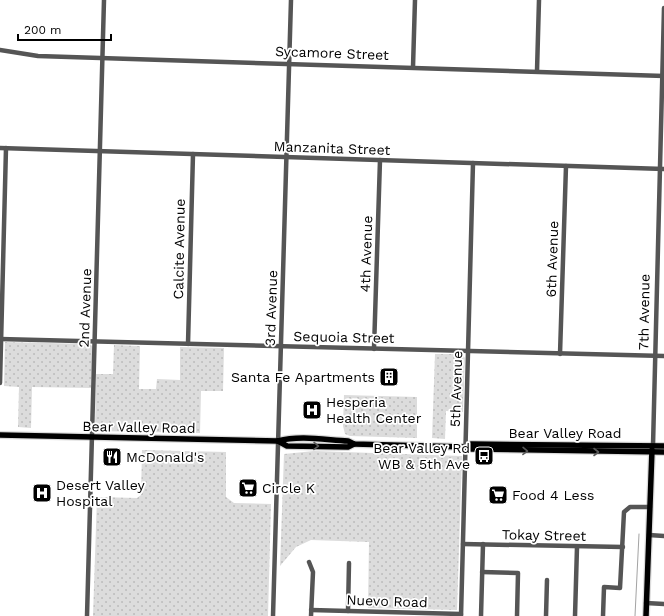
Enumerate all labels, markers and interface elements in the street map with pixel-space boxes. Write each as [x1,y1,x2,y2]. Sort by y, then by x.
scale bar [18,16,111,42]
text: 200 m [24,23,61,37]
street label: Sycamore Street [275,43,389,63]
street label: Manzanita Street [273,138,391,158]
street label: Calcite Avenue [170,198,188,300]
street label: 4th Avenue [357,215,375,293]
street label: 6th Avenue [543,220,561,298]
street label: 2nd Avenue [76,268,94,348]
street label: 3rd Avenue [262,270,280,346]
street label: 7th Avenue [635,274,653,350]
street label: Sequoia Street [293,328,395,346]
street label: 5th Avenue [447,351,465,427]
building icon: Santa Fe Apartments [378,366,400,388]
place label: Santa Fe Apartments [231,369,375,385]
place label: Hesperia Health Center [326,394,422,426]
hospital icon: Hesperia Health Center [301,399,323,421]
street label: Bear Valley Road [82,418,196,436]
street label: Bear Valley Road [508,425,622,441]
place label: Bear Valley Rd WB & 5th Ave [373,440,470,472]
one-way arrow [313,442,319,450]
bus stop icon: Bear Valley Rd WB & 5th Ave [473,445,495,467]
restaurant icon: McDonald's [101,446,123,468]
one-way arrow [522,447,528,455]
one-way arrow [593,448,599,456]
place label: McDonald's [126,449,204,465]
place label: Desert Valley Hospital [56,477,146,509]
supermarket icon: Circle K [237,477,259,499]
place label: Circle K [262,480,315,496]
hospital icon: Desert Valley Hospital [31,482,53,504]
supermarket icon: Food 4 Less [487,484,509,506]
place label: Food 4 Less [512,487,594,503]
street label: Tokay Street [502,526,586,544]
street label: Nuevo Road [346,592,428,610]

